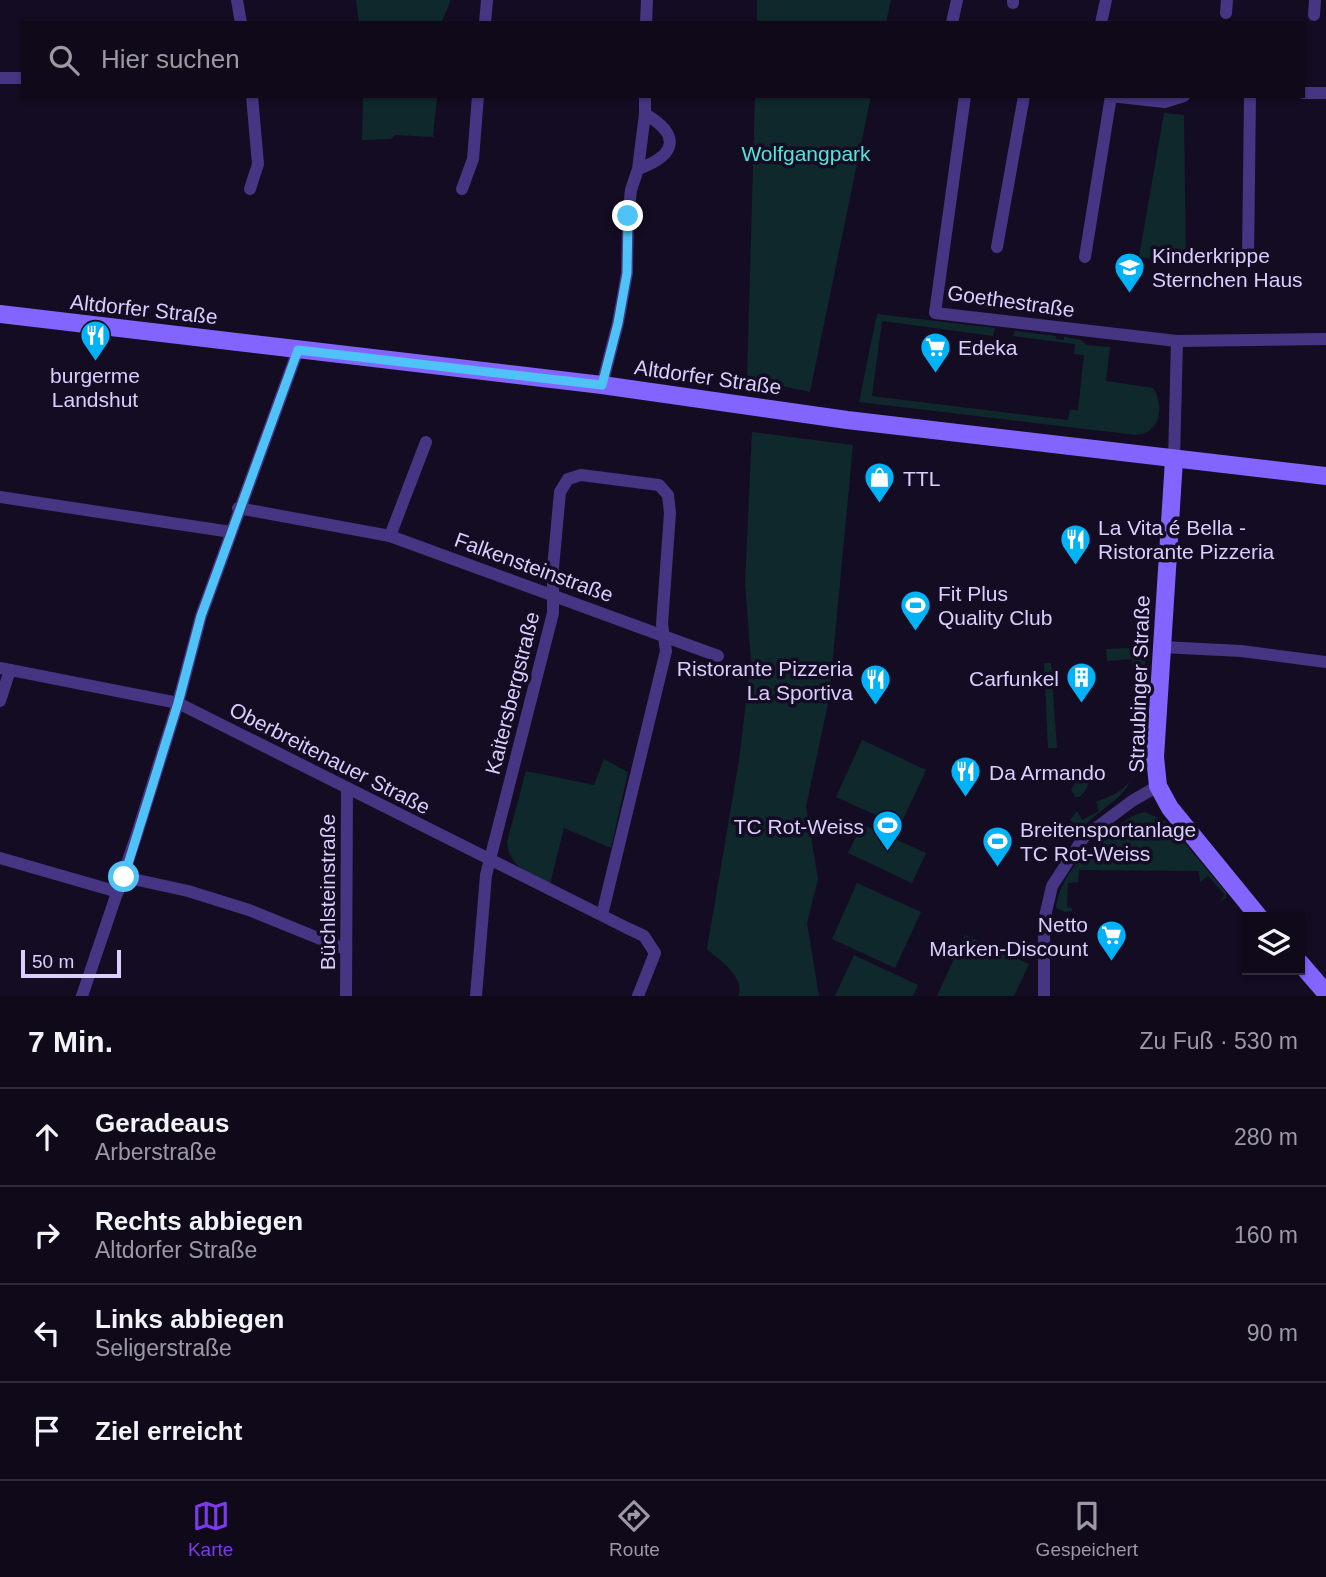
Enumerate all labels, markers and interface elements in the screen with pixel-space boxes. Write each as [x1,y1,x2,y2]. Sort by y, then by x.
search box [21,21,1305,98]
icon: search [45,41,83,79]
text: Hier suchen [101,44,240,74]
park label: Wolfgangpark [741,142,871,165]
route end [612,200,643,231]
place label: Kinderkrippe Sternchen Haus [1152,244,1303,291]
school or university icon: Kinderkrippe Sternchen Haus [1112,250,1146,294]
street label: Goethestraße [946,281,1076,321]
street label: Altdorfer Straße [69,290,219,328]
restaurant icon: burgerme Landshut [78,318,112,362]
supermarket icon: Edeka [918,330,952,374]
place label: Edeka [958,336,1018,359]
street label: Altdorfer Straße [633,355,783,399]
place label: burgerme Landshut [50,364,140,411]
shop icon: TTL [863,461,897,505]
place label: TTL [903,467,940,490]
place label: La Vita é Bella - Ristorante Pizzeria [1098,516,1275,563]
restaurant icon: La Vita é Bella - Ristorante Pizzeria [1058,522,1092,566]
street label: Falkensteinstraße [452,528,616,606]
place label: Fit Plus Quality Club [938,582,1052,629]
sports icon: Fit Plus Quality Club [898,588,932,632]
street label: Straubinger Straße [1124,595,1154,773]
street label: Kaitersbergstraße [481,609,543,777]
place label: Ristorante Pizzeria La Sportiva [677,657,853,704]
building icon: Carfunkel [1065,661,1099,705]
restaurant icon: Ristorante Pizzeria La Sportiva [859,663,893,707]
place label: Carfunkel [969,667,1059,690]
street label: Oberbreitenauer Straße [226,697,434,819]
restaurant icon: Da Armando [949,755,983,799]
place label: Da Armando [989,761,1106,784]
sports icon: TC Rot-Weiss [870,809,904,853]
street label: Büchlsteinstraße [316,814,339,970]
place label: TC Rot-Weiss [734,815,864,838]
place label: Breitensportanlage TC Rot-Weiss [1020,818,1196,865]
sports icon: Breitensportanlage TC Rot-Weiss [980,824,1014,868]
route start [108,861,139,892]
map controls [1242,912,1305,975]
button: layers [1242,912,1305,975]
place label: Netto Marken-Discount [929,913,1088,960]
supermarket icon: Netto Marken-Discount [1094,919,1128,963]
scale bar [21,947,121,979]
text: 50 m [32,951,74,972]
text: 7 Min. [28,1025,113,1058]
text: Zu Fuß · 530 m [1140,1028,1298,1054]
text: Geradeaus [95,1108,229,1138]
icon: ahead [28,1118,66,1156]
text: 280 m [1234,1124,1298,1150]
text: Arberstraße [95,1139,216,1165]
text: Rechts abbiegen [95,1206,303,1236]
icon: right [28,1216,66,1254]
text: 160 m [1234,1222,1298,1248]
text: Altdorfer Straße [95,1237,257,1263]
text: Links abbiegen [95,1304,284,1334]
icon: left [28,1314,66,1352]
text: 90 m [1247,1320,1298,1346]
text: Seligerstraße [95,1335,232,1361]
icon: arrive [28,1412,66,1450]
text: Ziel erreicht [95,1416,242,1446]
tab: Karte [188,1497,233,1561]
tab: Route [609,1497,660,1561]
tab: Gespeichert [1036,1497,1138,1561]

